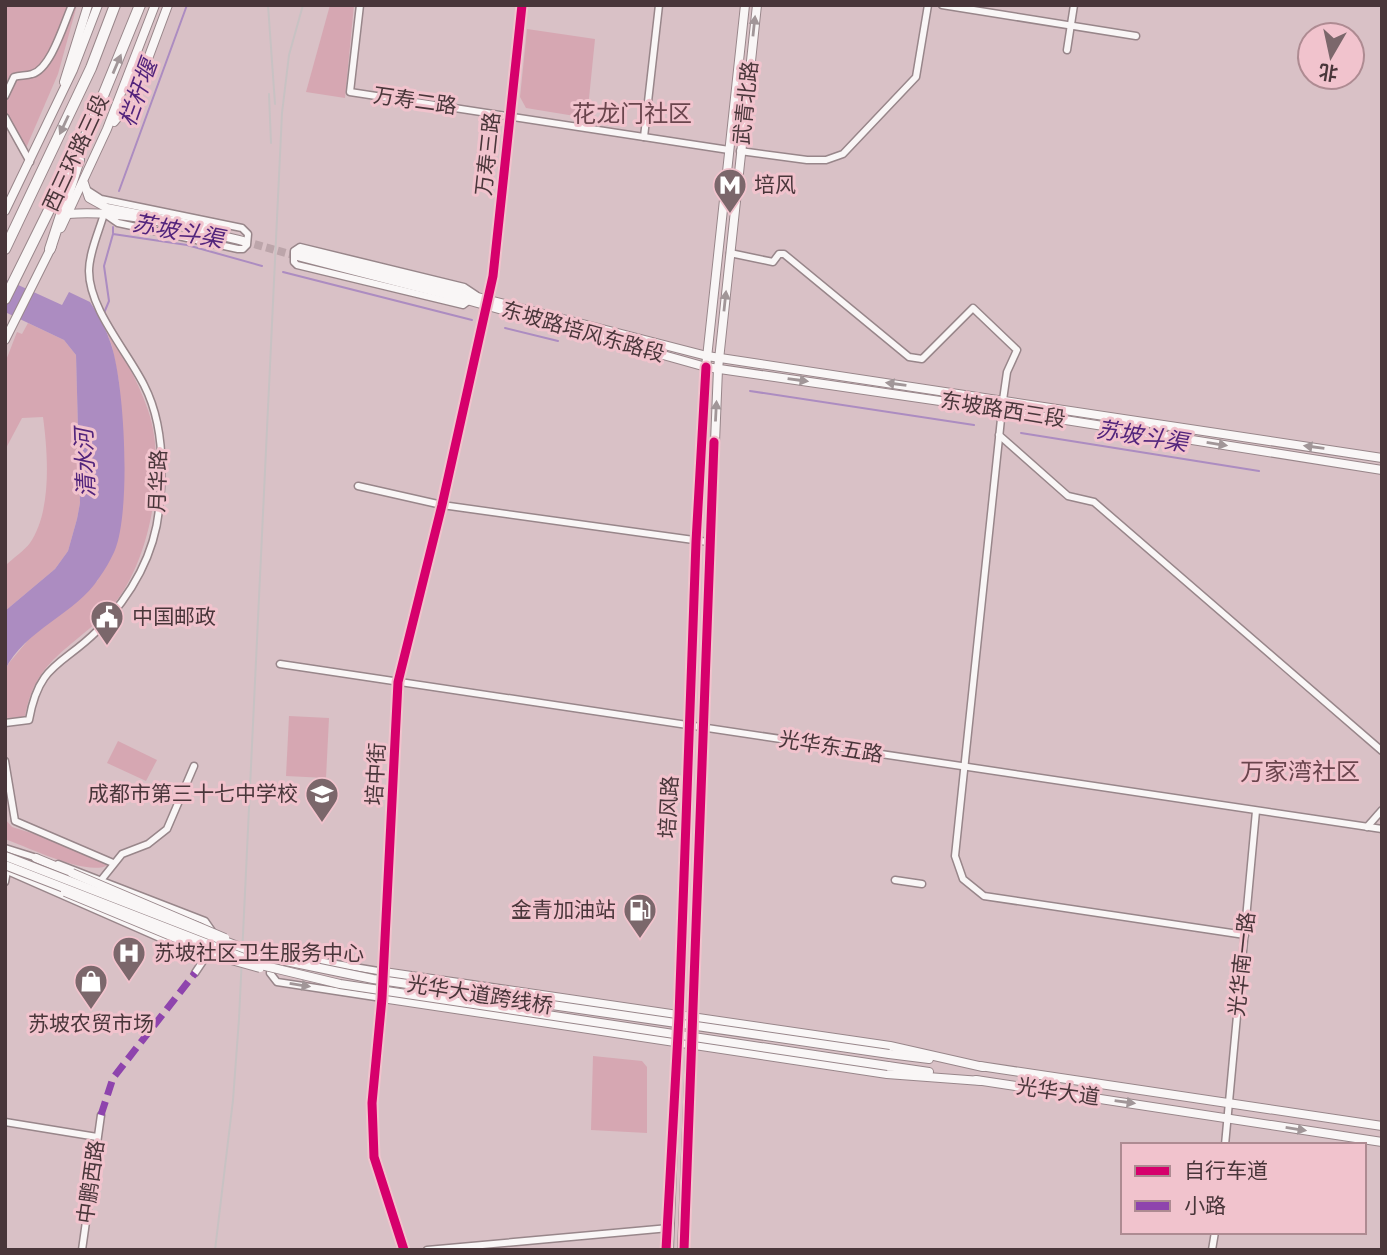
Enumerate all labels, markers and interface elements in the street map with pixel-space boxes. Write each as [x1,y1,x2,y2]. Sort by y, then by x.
one-way arrow [749,15,760,37]
north arrow [1296,21,1366,91]
water label: 栏杆堰 [114,52,164,130]
one-way arrow [112,53,123,74]
text: 北 [1317,59,1340,85]
street label: 武青北路 [730,60,762,146]
street label: 万寿二路 [372,83,458,119]
street label: 西三环路三段 [38,91,114,215]
district label: 花龙门社区 [572,100,692,128]
street label: 万寿三路 [472,111,504,197]
one-way arrow [59,115,70,135]
metro station icon: 培风 [711,166,749,215]
place label: 培风 [754,173,796,197]
water label: 苏坡斗渠 [130,209,229,254]
one-way arrow [720,290,731,312]
street label: 东坡路培风东路段 [499,297,667,367]
one-way arrow [787,375,809,386]
one-way arrow [885,378,907,389]
street label: 东坡路西三段 [939,388,1067,432]
one-way arrow [710,400,721,422]
water label: 苏坡斗渠 [1094,416,1192,457]
water label: 清水河 [71,424,100,498]
one-way arrow [1206,439,1228,450]
one-way arrow [1303,441,1325,452]
street label: 月华路 [145,449,171,513]
public building icon: 中国邮政 [88,598,126,647]
place label: 中国邮政 [132,605,216,629]
street label: 光华东五路 [777,727,885,767]
street label: 培中街 [362,742,390,806]
district label: 万家湾社区 [1240,758,1360,786]
school or university icon: 成都市第三十七中学校 [303,775,341,824]
street label: 培风路 [655,775,683,839]
place label: 成都市第三十七中学校 [88,782,298,806]
fuel station icon: 金青加油站 [621,891,659,940]
place label: 金青加油站 [511,898,616,922]
street label: 光华南一路 [1225,911,1259,1017]
hospital icon: 苏坡社区卫生服务中心 [110,934,148,983]
place label: 苏坡社区卫生服务中心 [154,941,364,965]
shop icon: 苏坡农贸市场 [72,962,110,1011]
street label: 光华大道跨线桥 [406,972,554,1018]
one-way arrow [289,980,311,991]
place label: 苏坡农贸市场 [28,1012,154,1036]
street label: 光华大道 [1015,1074,1101,1110]
one-way arrow [1114,1097,1136,1108]
one-way arrow [1285,1124,1307,1135]
street label: 中鹏西路 [73,1139,109,1225]
legend [1121,1143,1366,1234]
text: 自行车道 [1184,1159,1268,1183]
text: 小路 [1184,1194,1226,1218]

